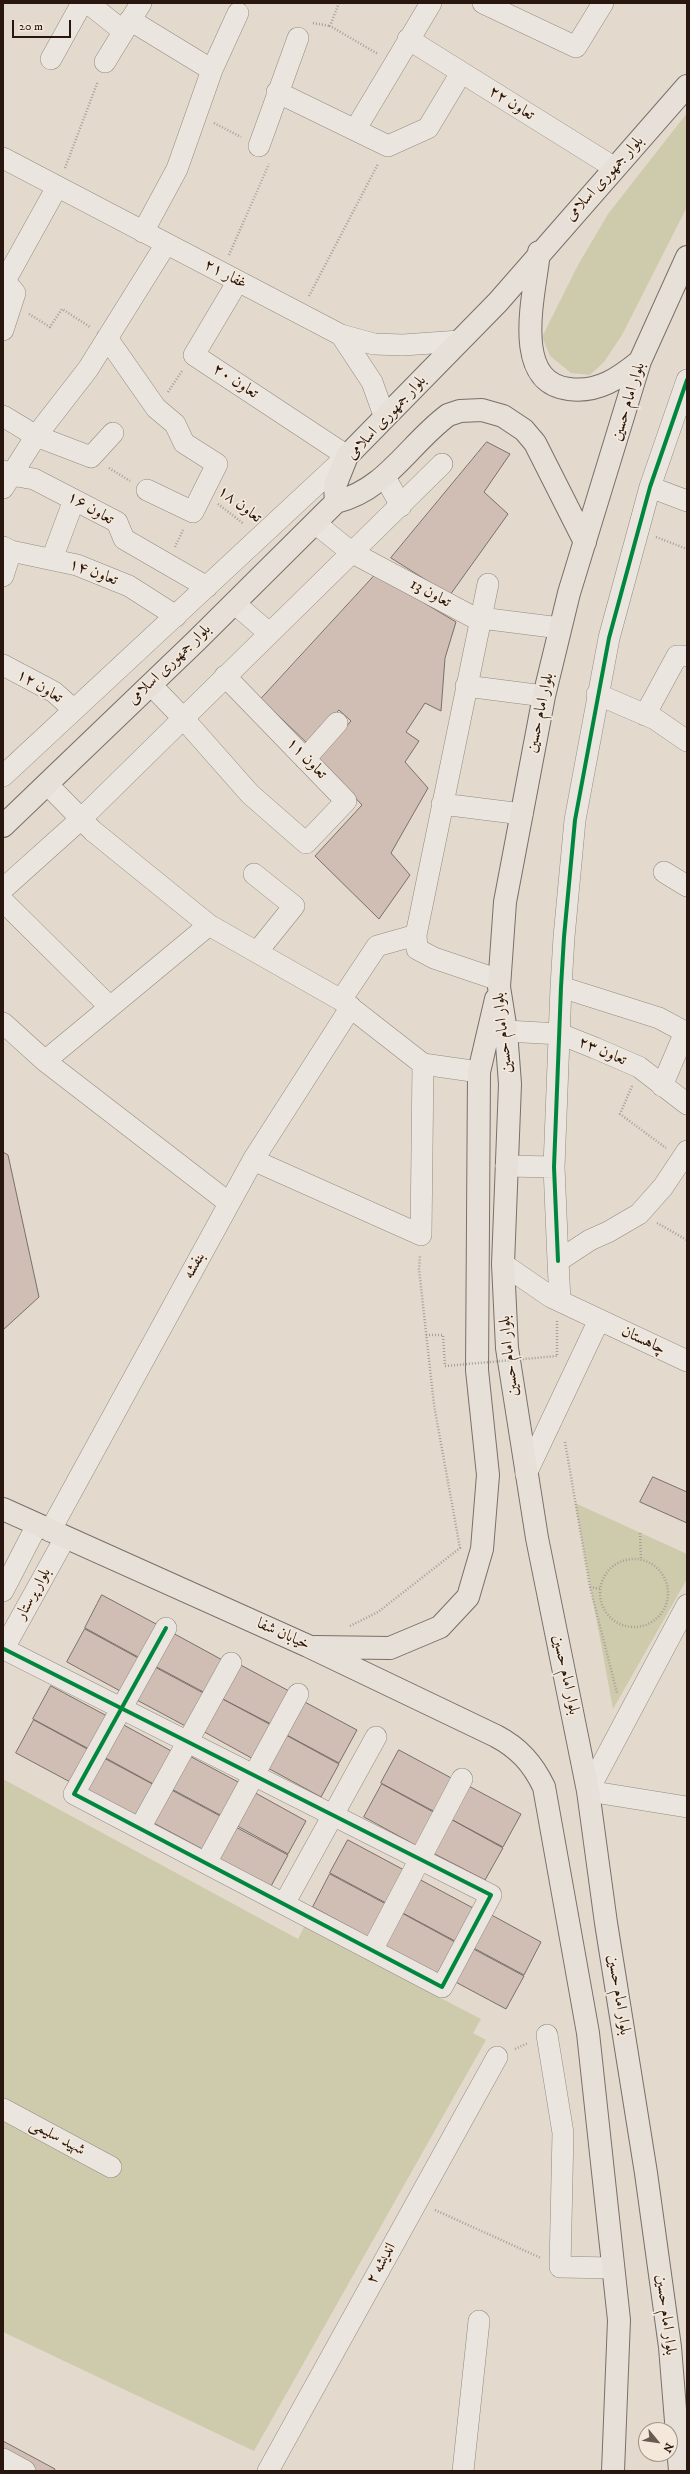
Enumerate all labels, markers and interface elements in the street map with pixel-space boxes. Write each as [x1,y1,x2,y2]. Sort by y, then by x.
scale bar [14,12,73,38]
text: 20 m [19,19,43,34]
street label: تعاون ۲۲ [485,83,537,125]
street label: بلوار جمهوری اسلامی [562,132,648,226]
street label: غفار ۲۱ [200,256,250,294]
street label: تعاون ۲۰ [209,360,261,404]
street label: بلوار امام حسین [608,360,650,444]
street label: بلوار جمهوری اسلامی [343,372,431,464]
street label: تعاون ۱۸ [213,482,265,528]
street label: تعاون ۱۶ [63,488,117,530]
street label: تعاون ۱۴ [66,555,120,591]
street label: تعاون 13 [406,575,454,613]
street label: بلوار جمهوری اسلامی [124,620,216,710]
street label: تعاون ۱۲ [13,666,65,708]
street label: بلوار امام حسین [523,671,559,755]
street label: تعاون ۱۱ [282,734,330,784]
street label: بلوار امام حسین [490,992,518,1074]
street label: تعاون ۲۳ [575,1033,629,1071]
street label: بنفشه [180,1249,210,1283]
street label: بلوار امام حسین [496,1315,524,1397]
street label: چاهستان [618,1322,668,1360]
street label: بلوار پرستار [12,1565,56,1623]
street label: خیابان شفا [253,1615,313,1655]
street label: بلوار امام حسین [547,1633,583,1717]
street label: بلوار امام حسین [602,1953,634,2037]
street label: شهید سلیمی [26,2115,88,2161]
street label: اندیشه ۲ [363,2240,401,2288]
street label: بلوار امام حسین [651,2274,679,2356]
north arrow [638,2422,678,2462]
text: N [659,2440,676,2455]

